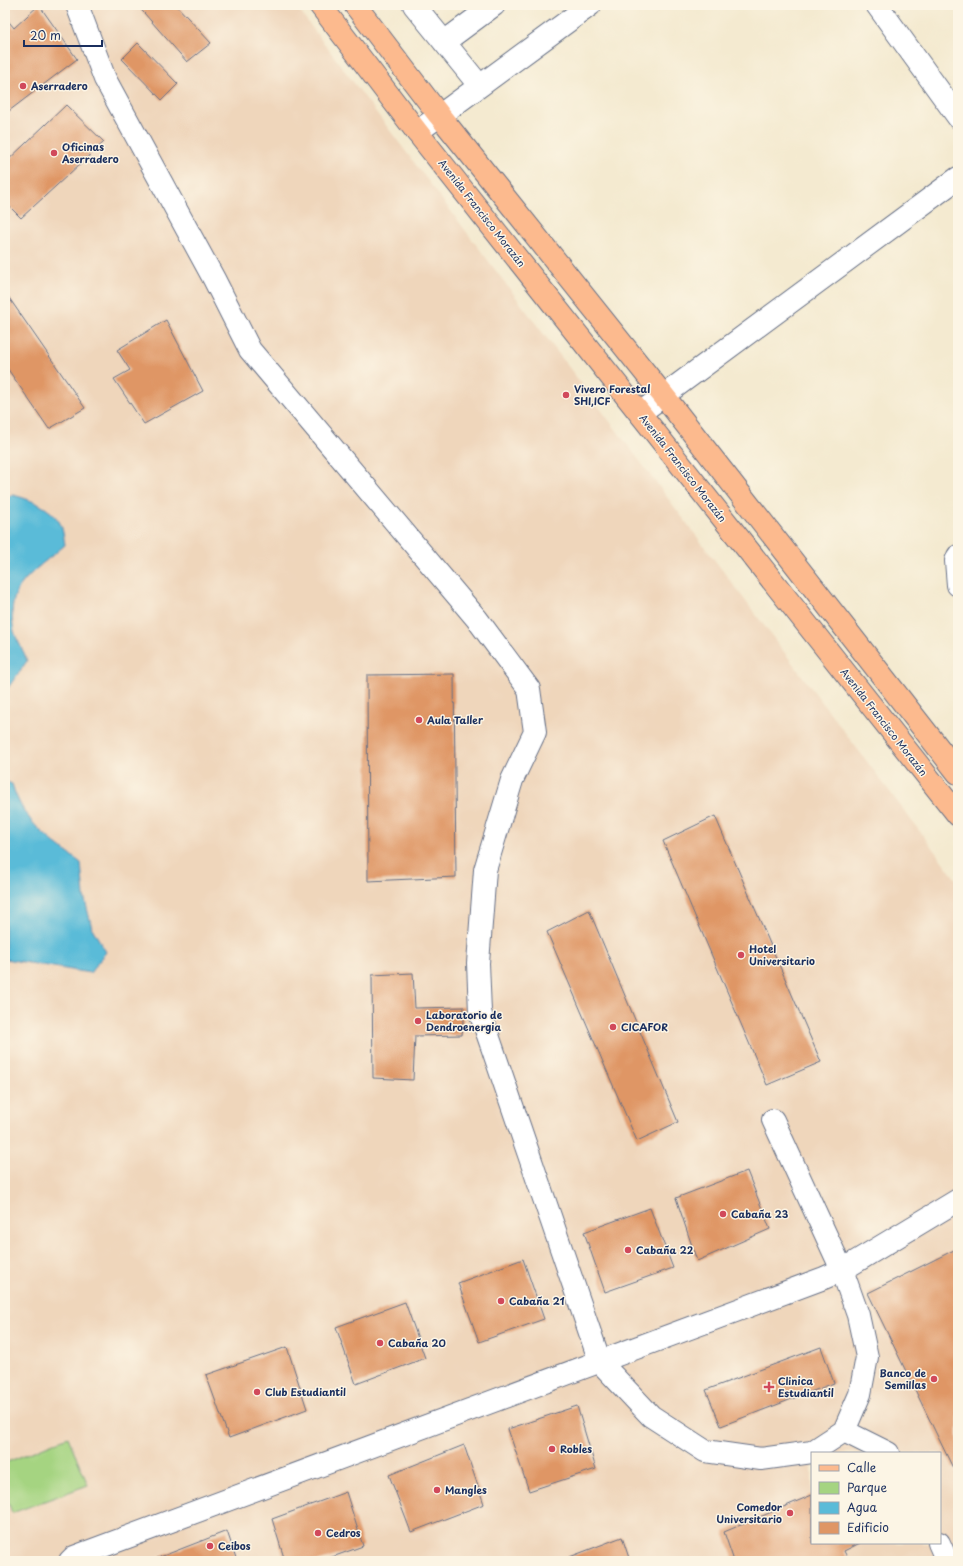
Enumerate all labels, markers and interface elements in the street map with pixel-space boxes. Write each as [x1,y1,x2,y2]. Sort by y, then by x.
scale bar [24,22,102,48]
text: 20 m [30,26,61,44]
place label: Aserradero [30,78,88,93]
marker: Aserradero [18,81,28,91]
place label: Oficinas Aserradero [61,139,119,166]
marker: Oficinas Aserradero [49,148,59,158]
street label: Avenida Francisco Morazán [435,156,529,270]
place label: Vivero Forestal SHI,ICF [574,381,650,408]
marker: Vivero Forestal SHI,ICF [561,390,571,400]
street label: Avenida Francisco Morazán [636,411,730,525]
street label: Avenida Francisco Morazán [837,665,931,779]
place label: Aula Taller [426,712,484,727]
marker: Aula Taller [414,715,424,725]
place label: Hotel Universitario [749,941,815,968]
marker: Hotel Universitario [736,950,746,960]
place label: Laboratorio de Dendroenergia [426,1007,503,1034]
marker: Laboratorio de Dendroenergia [413,1016,423,1026]
place label: CICAFOR [621,1019,668,1034]
marker: CICAFOR [608,1022,618,1032]
place label: Cabaña 23 [731,1206,789,1221]
marker: Cabaña 23 [718,1209,728,1219]
place label: Cabaña 22 [636,1242,694,1257]
marker: Cabaña 22 [623,1245,633,1255]
place label: Cabaña 21 [509,1293,565,1308]
marker: Cabaña 21 [496,1296,506,1306]
place label: Cabaña 20 [388,1335,446,1350]
marker: Cabaña 20 [375,1338,385,1348]
place label: Banco de Semillas [880,1365,927,1392]
place label: Clinica Estudiantil [778,1373,834,1400]
marker: Banco de Semillas [929,1374,939,1384]
marker: Clinica Estudiantil [763,1381,775,1393]
place label: Club Estudiantil [265,1384,346,1399]
marker: Club Estudiantil [252,1387,262,1397]
place label: Robles [560,1441,592,1456]
marker: Robles [547,1444,557,1454]
legend [811,1452,941,1544]
text: Calle [847,1458,877,1476]
text: Parque [847,1478,887,1496]
place label: Mangles [445,1482,487,1497]
marker: Mangles [432,1485,442,1495]
text: Agua [847,1498,878,1516]
place label: Comedor Universitario [716,1499,783,1526]
marker: Comedor Universitario [785,1508,795,1518]
text: Edificio [847,1518,889,1536]
place label: Cedros [326,1525,361,1540]
marker: Cedros [313,1528,323,1538]
place label: Ceibos [218,1538,251,1553]
marker: Ceibos [205,1541,215,1551]

